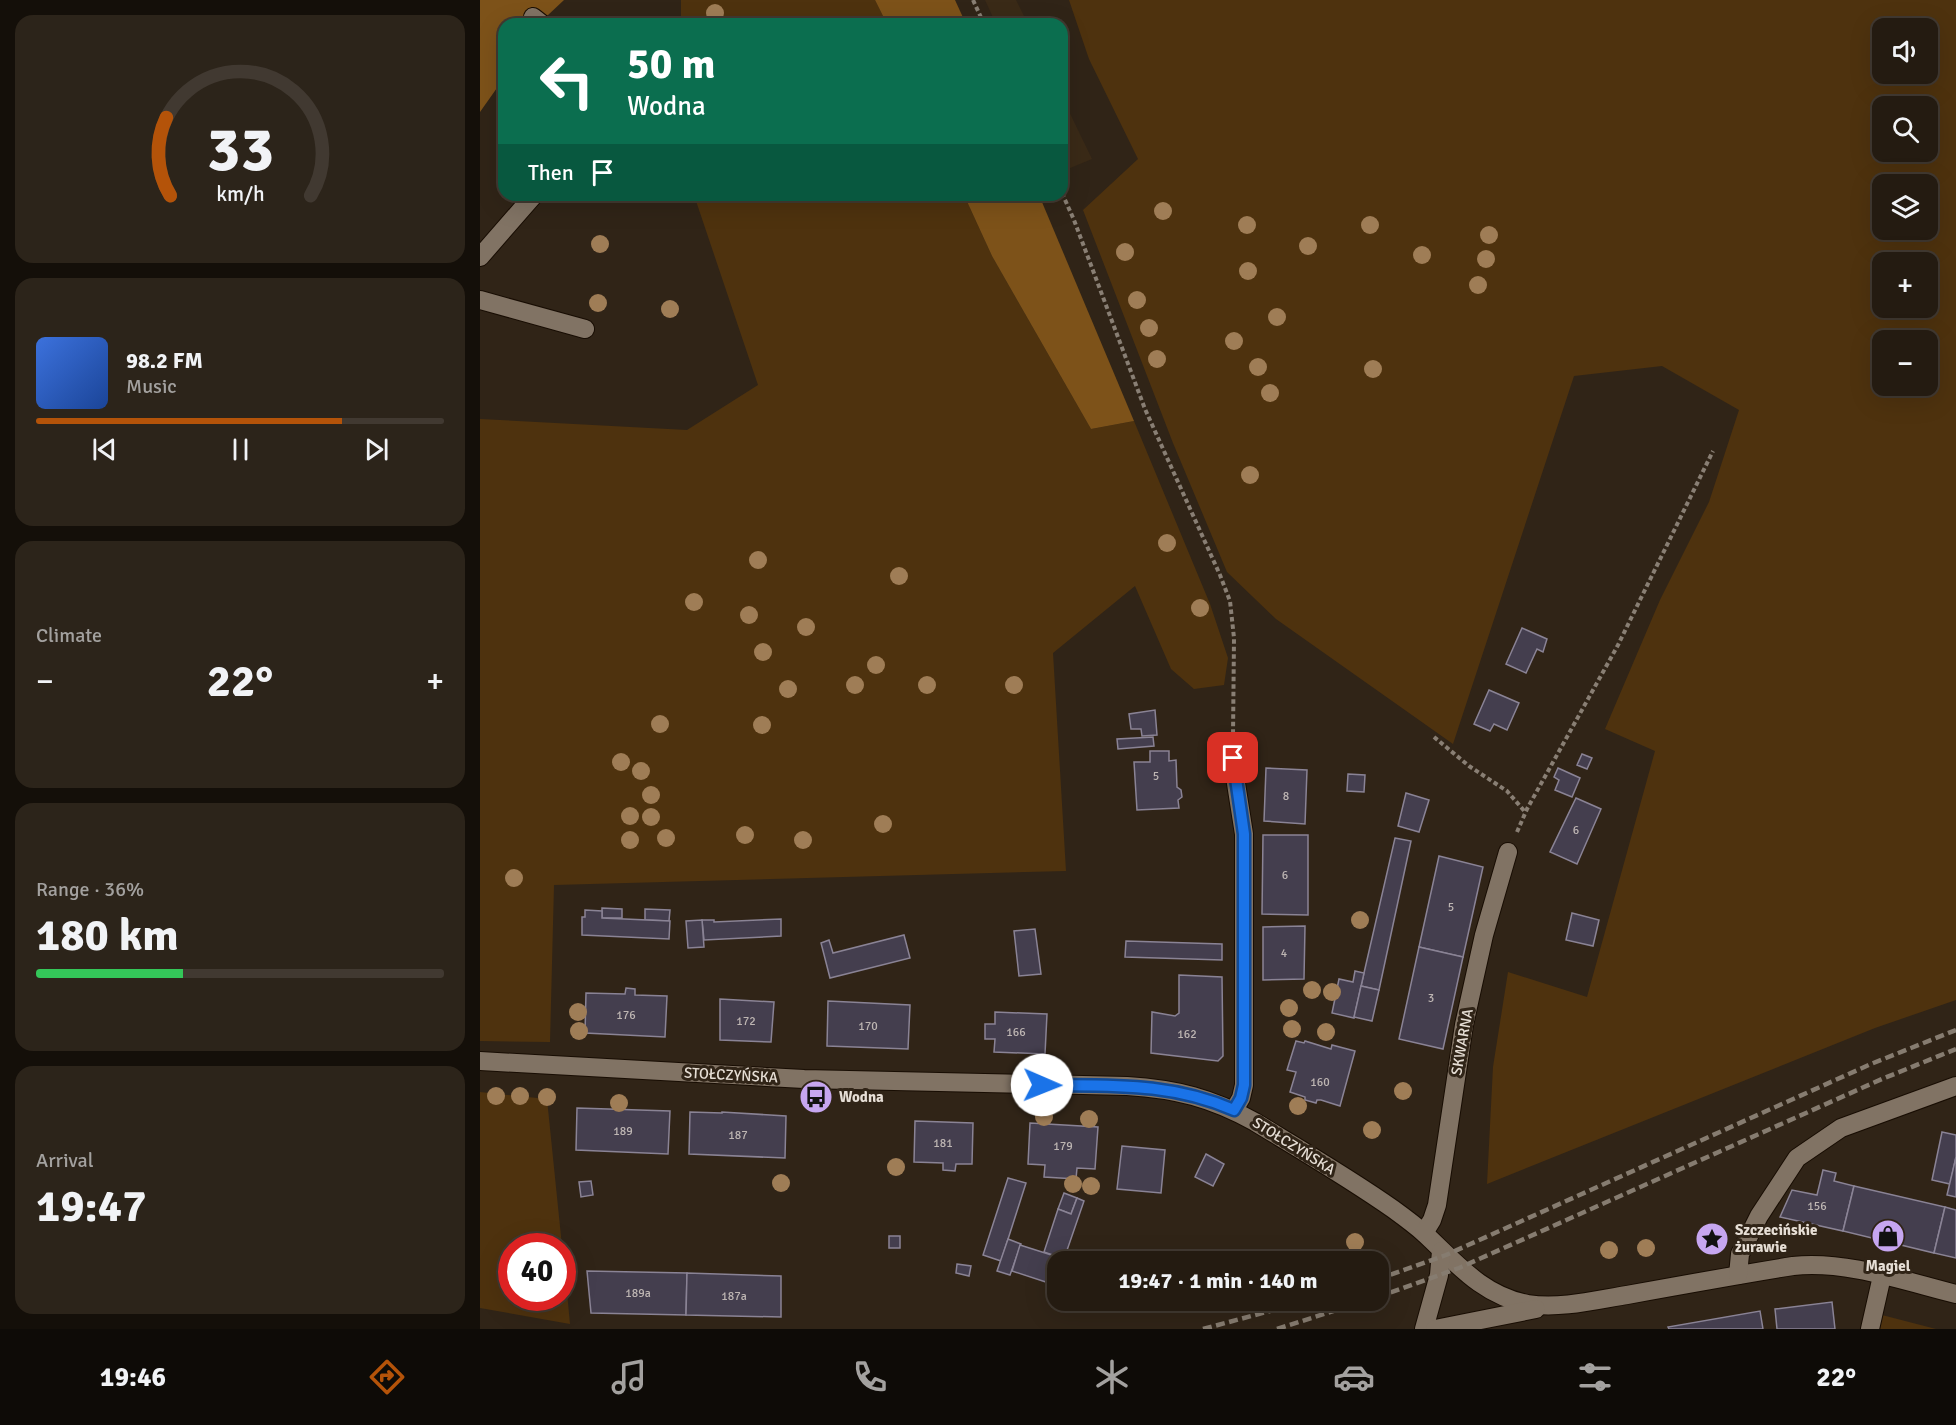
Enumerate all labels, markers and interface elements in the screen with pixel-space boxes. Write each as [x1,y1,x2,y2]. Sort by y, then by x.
map controls [1872,18,1938,396]
button: sound [1872,18,1938,84]
text: 50 m [627,39,716,90]
icon: left [528,42,606,120]
text: Wodna [627,90,706,123]
button: search [1872,96,1938,162]
text: 33 [206,111,274,188]
icon: arrive [586,156,619,189]
text: Then [528,159,574,186]
button: layers [1872,174,1938,240]
text: km/h [216,181,264,207]
button: + [1872,252,1938,318]
button: − [1872,330,1938,396]
text: 98.2 FM [126,347,203,374]
text: Music [126,374,177,399]
icon: previous [88,433,121,466]
icon: pause [224,433,257,466]
icon: next [360,433,393,466]
text: Climate [36,623,102,648]
text: 22° [207,654,273,709]
text: − [36,661,54,702]
text: + [426,661,444,702]
pin [1207,732,1258,783]
icon: arrive [1216,741,1249,774]
house number: 5 [1153,769,1159,784]
house number: 8 [1283,789,1289,804]
house number: 6 [1573,823,1579,838]
house number: 6 [1282,868,1288,883]
text: Range · 36% [36,877,144,902]
house number: 5 [1448,900,1454,915]
text: 180 km [36,908,179,963]
house number: 4 [1281,946,1288,961]
house number: 3 [1428,991,1434,1006]
street label: SKWARNA [1447,1007,1477,1077]
house number: 176 [616,1008,636,1023]
house number: 172 [736,1014,756,1029]
house number: 170 [858,1019,878,1034]
house number: 166 [1006,1025,1026,1040]
house number: 162 [1177,1027,1197,1042]
position arrow [1010,1053,1074,1117]
street label: STOŁCZYŃSKA [684,1063,778,1086]
house number: 160 [1310,1075,1330,1090]
bus stop icon: Wodna [798,1079,834,1115]
place label: Wodna [839,1088,884,1106]
street label: STOŁCZYŃSKA [1249,1113,1339,1179]
house number: 189 [613,1124,633,1139]
house number: 187 [728,1128,748,1143]
house number: 181 [933,1136,953,1151]
house number: 179 [1053,1139,1073,1154]
text: Arrival [36,1148,94,1173]
text: 19:47 [36,1179,146,1234]
house number: 156 [1807,1199,1827,1214]
shop icon: Magiel [1870,1218,1906,1254]
place icon: Szczecińskie żurawie [1694,1221,1730,1257]
place label: Szczecińskie żurawie [1735,1221,1817,1256]
speed limit sign: 40 [498,1233,576,1311]
place label: Magiel [1866,1257,1911,1275]
text: 19:47 · 1 min · 140 m [1118,1267,1318,1294]
house number: 189a [625,1286,651,1301]
house number: 187a [721,1289,747,1304]
icon: directions [366,1356,408,1398]
icon: music [608,1356,650,1398]
icon: phone [849,1356,891,1398]
icon: climate [1091,1356,1133,1398]
icon: car [1333,1356,1375,1398]
icon: filters [1574,1356,1616,1398]
text: 19:46 [100,1361,166,1394]
text: 22° [1816,1361,1856,1394]

